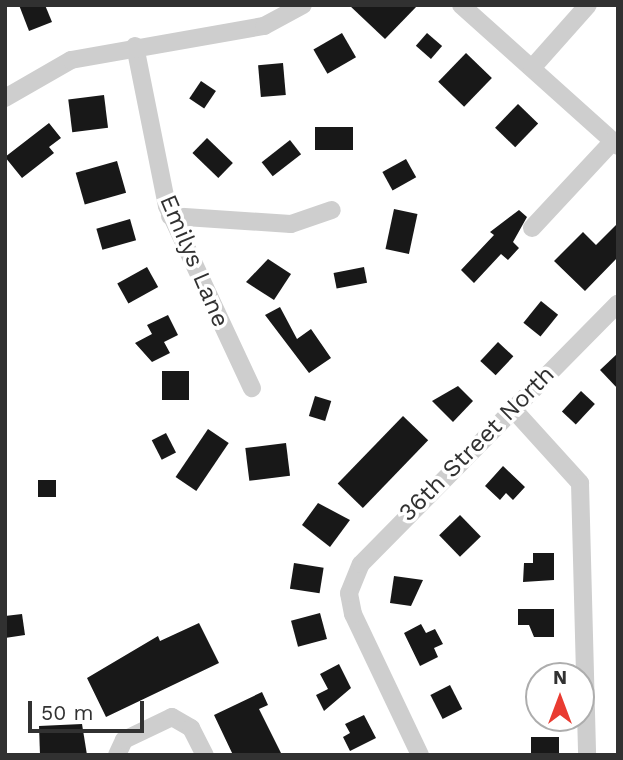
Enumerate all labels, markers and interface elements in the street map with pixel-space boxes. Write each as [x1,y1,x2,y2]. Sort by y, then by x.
street label: Emilys Lane [153,191,235,331]
street label: 36th Street North [393,360,561,528]
north arrow [525,662,595,732]
text: N [553,666,567,689]
scale bar [32,686,147,730]
text: 50 m [41,700,93,725]

